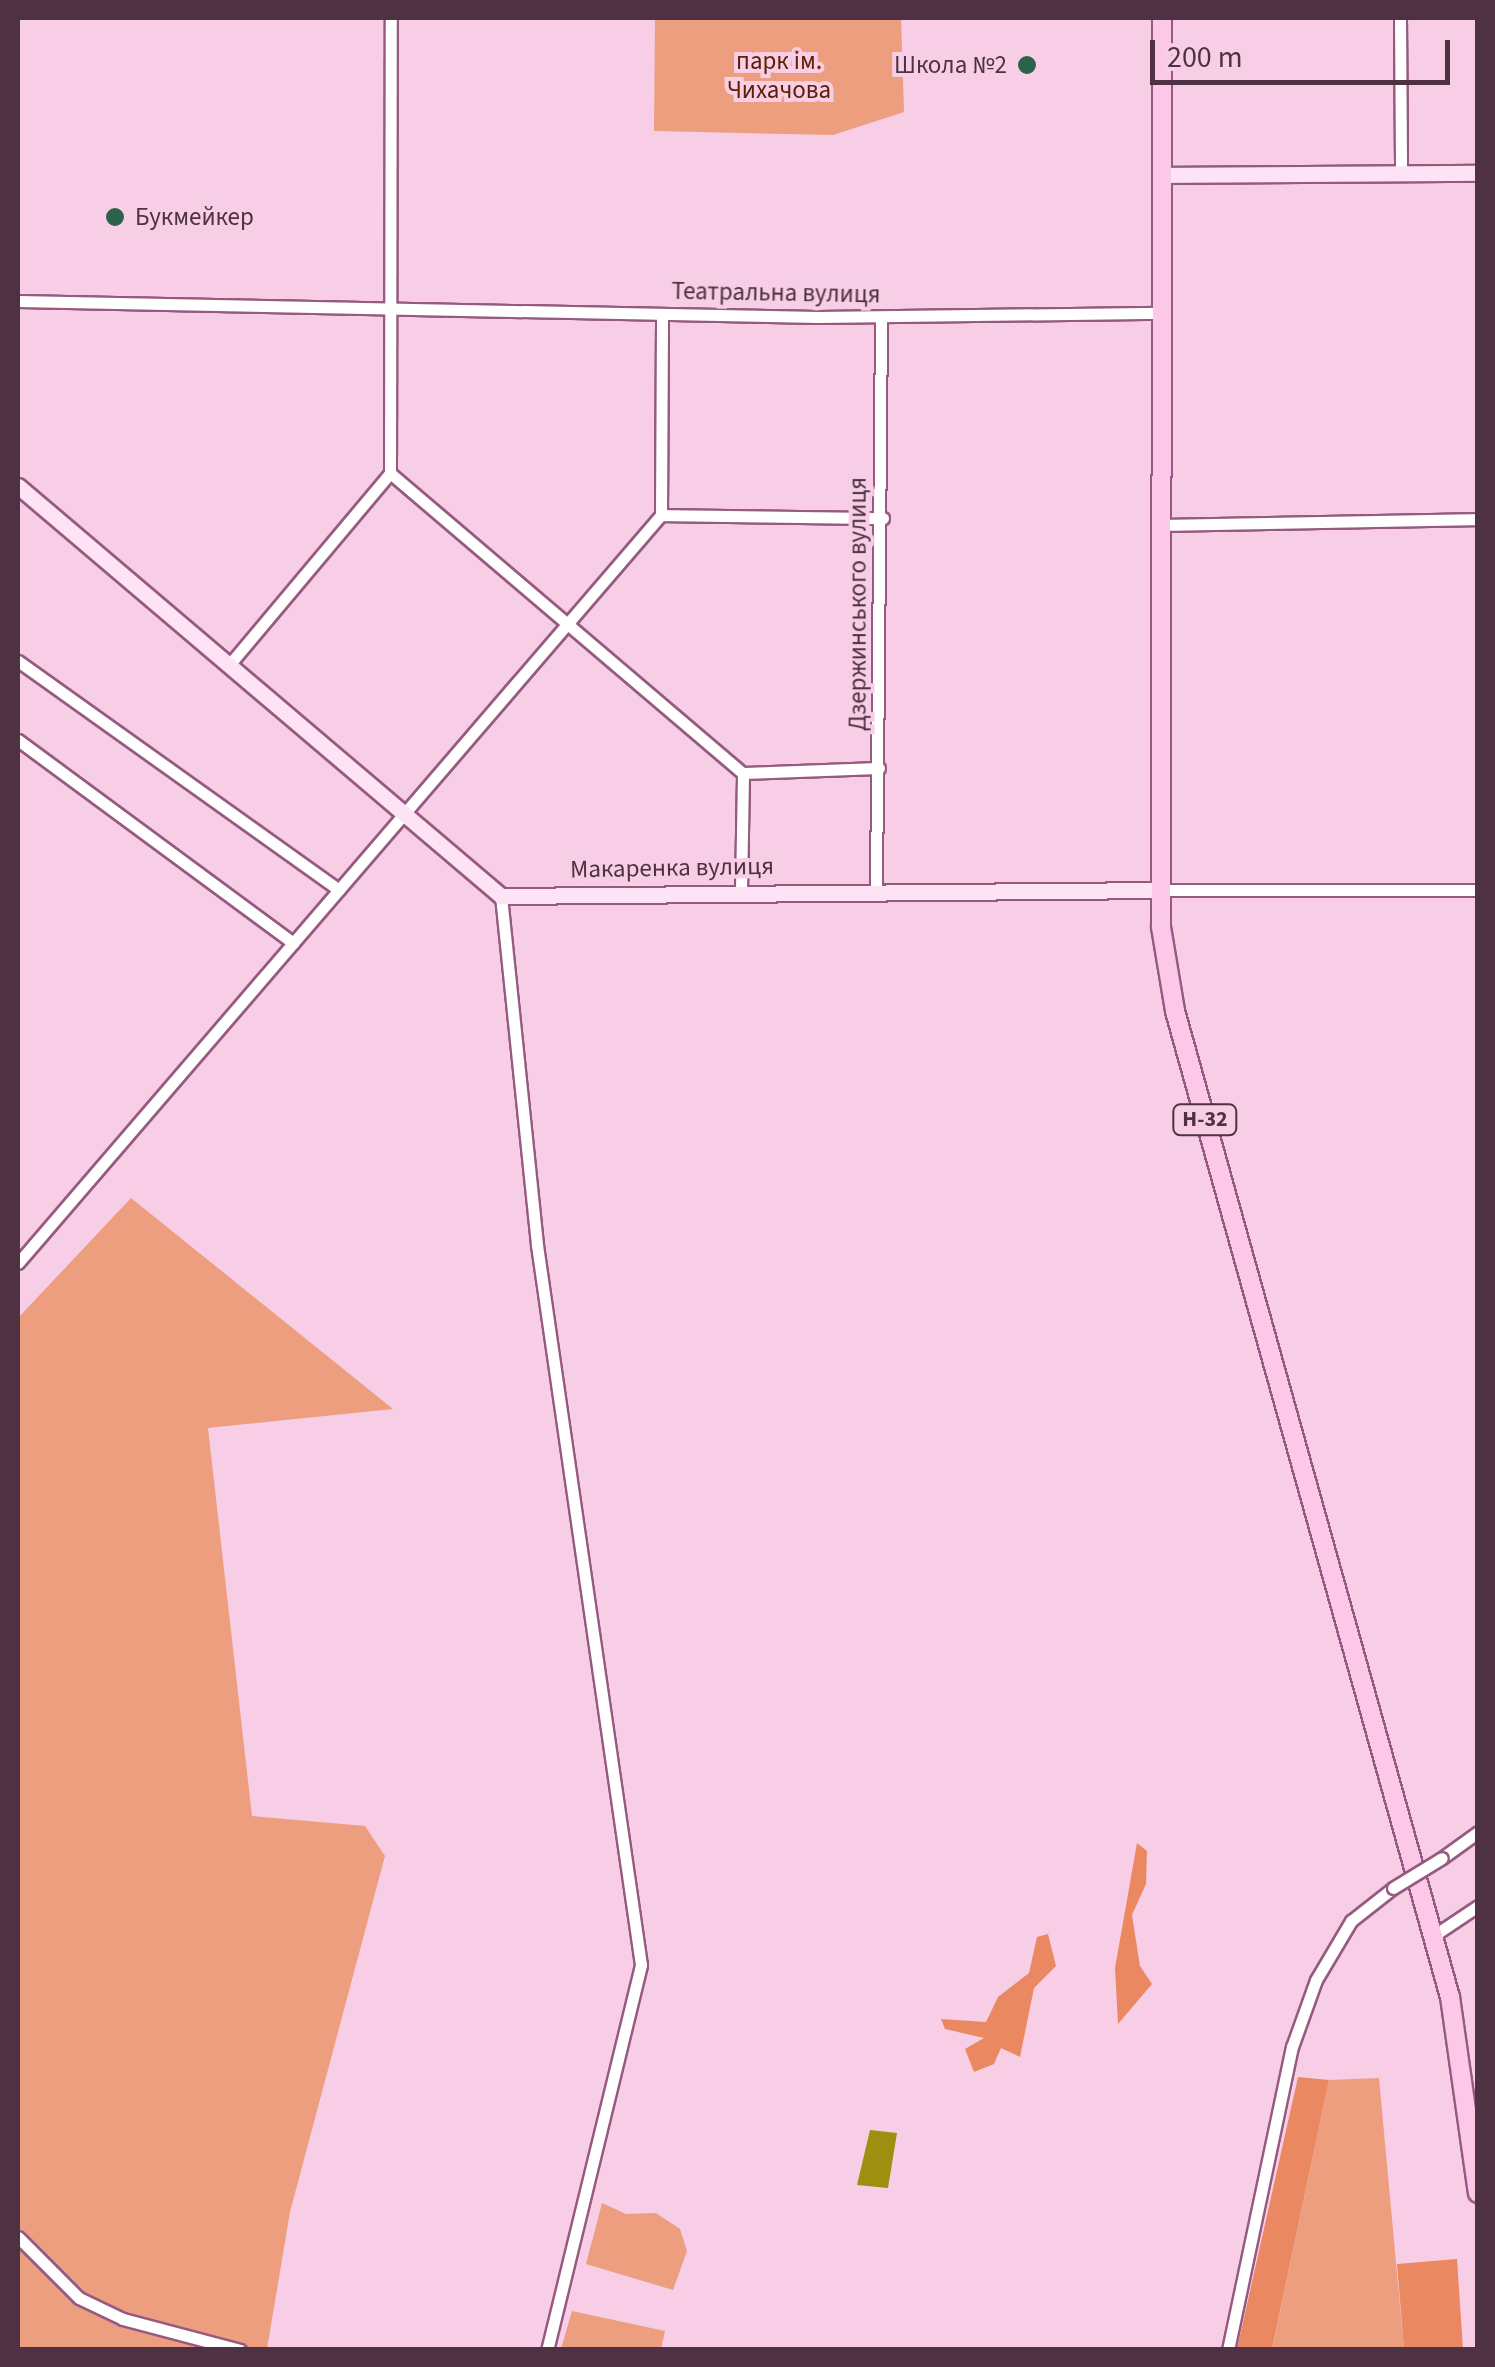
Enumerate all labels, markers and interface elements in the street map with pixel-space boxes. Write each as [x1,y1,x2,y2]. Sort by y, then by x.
scale bar [1155,20,1455,82]
text: 200 m [1167,36,1243,79]
park label: парк ім. Чихачова [727,47,831,106]
place label: Школа №2 [894,50,1007,80]
marker: Школа №2 [1016,54,1038,76]
place label: Букмейкер [135,202,254,232]
marker: Букмейкер [104,206,126,228]
street label: Театральна вулиця [671,276,881,310]
street label: Дзержинського вулиця [843,477,873,731]
street label: Макаренка вулиця [570,851,774,885]
road number: Н-32 [1170,1103,1240,1137]

